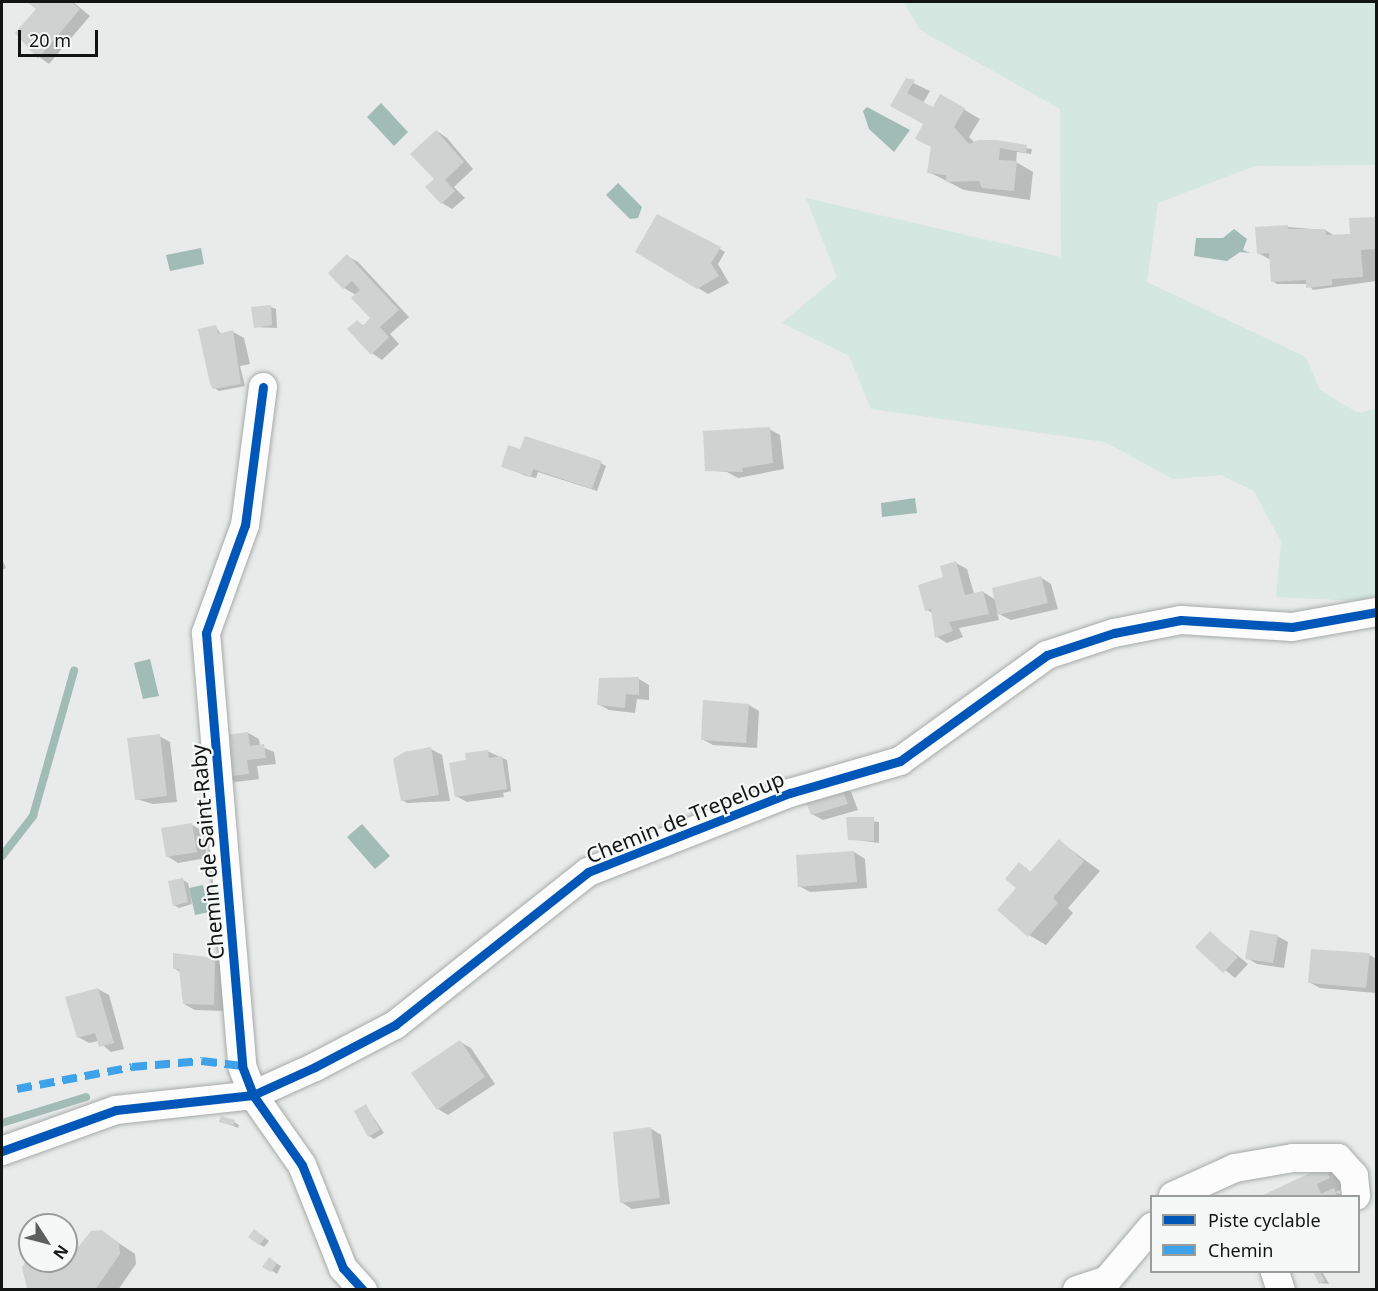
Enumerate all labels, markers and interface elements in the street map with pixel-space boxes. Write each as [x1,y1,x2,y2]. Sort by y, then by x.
scale bar [21,18,100,56]
text: 20 m [29,28,71,52]
street label: Chemin de Saint-Raby [185,743,229,961]
street label: Chemin de Trepeloup [582,766,788,868]
legend [1150,1195,1360,1273]
text: Piste cyclable [1208,1208,1321,1232]
north arrow [18,1213,78,1273]
text: Chemin [1208,1238,1273,1262]
text: N [48,1241,74,1264]

